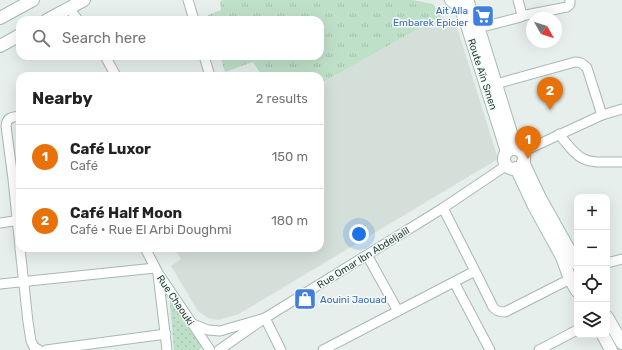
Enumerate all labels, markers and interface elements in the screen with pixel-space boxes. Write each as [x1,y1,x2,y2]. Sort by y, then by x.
supermarket icon: Ait Alla Embarek Epicier [470,3,496,29]
place label: Ait Alla Embarek Epicier [393,5,468,29]
north arrow [526,12,562,48]
search box [16,16,324,60]
icon: search [30,27,52,49]
text: Search here [62,29,146,47]
street label: Route Aïn Smen [465,37,499,112]
pin: 2 [537,77,563,110]
text: Nearby [32,88,93,108]
text: 2 results [256,91,308,106]
pin: 1 [515,126,541,159]
text: Café Luxor [70,140,151,158]
text: 1 [42,149,48,164]
text: 150 m [272,149,308,164]
text: Café [70,158,98,173]
map controls [574,194,610,338]
button: + [574,194,610,230]
text: Café Half Moon [70,204,182,222]
text: 2 [41,213,49,228]
text: 180 m [271,213,308,228]
text: Café · Rue El Arbi Doughmi [70,222,232,237]
street label: Rue Omar Ibn Abdeljalil [315,224,412,291]
your location [349,224,369,244]
button: − [574,230,610,266]
button: locate [574,266,610,302]
street label: Rue Chaouki [154,273,196,328]
shop icon: Aouini Jaouad [292,286,318,312]
place label: Aouini Jaouad [320,294,387,306]
button: layers [574,302,610,338]

